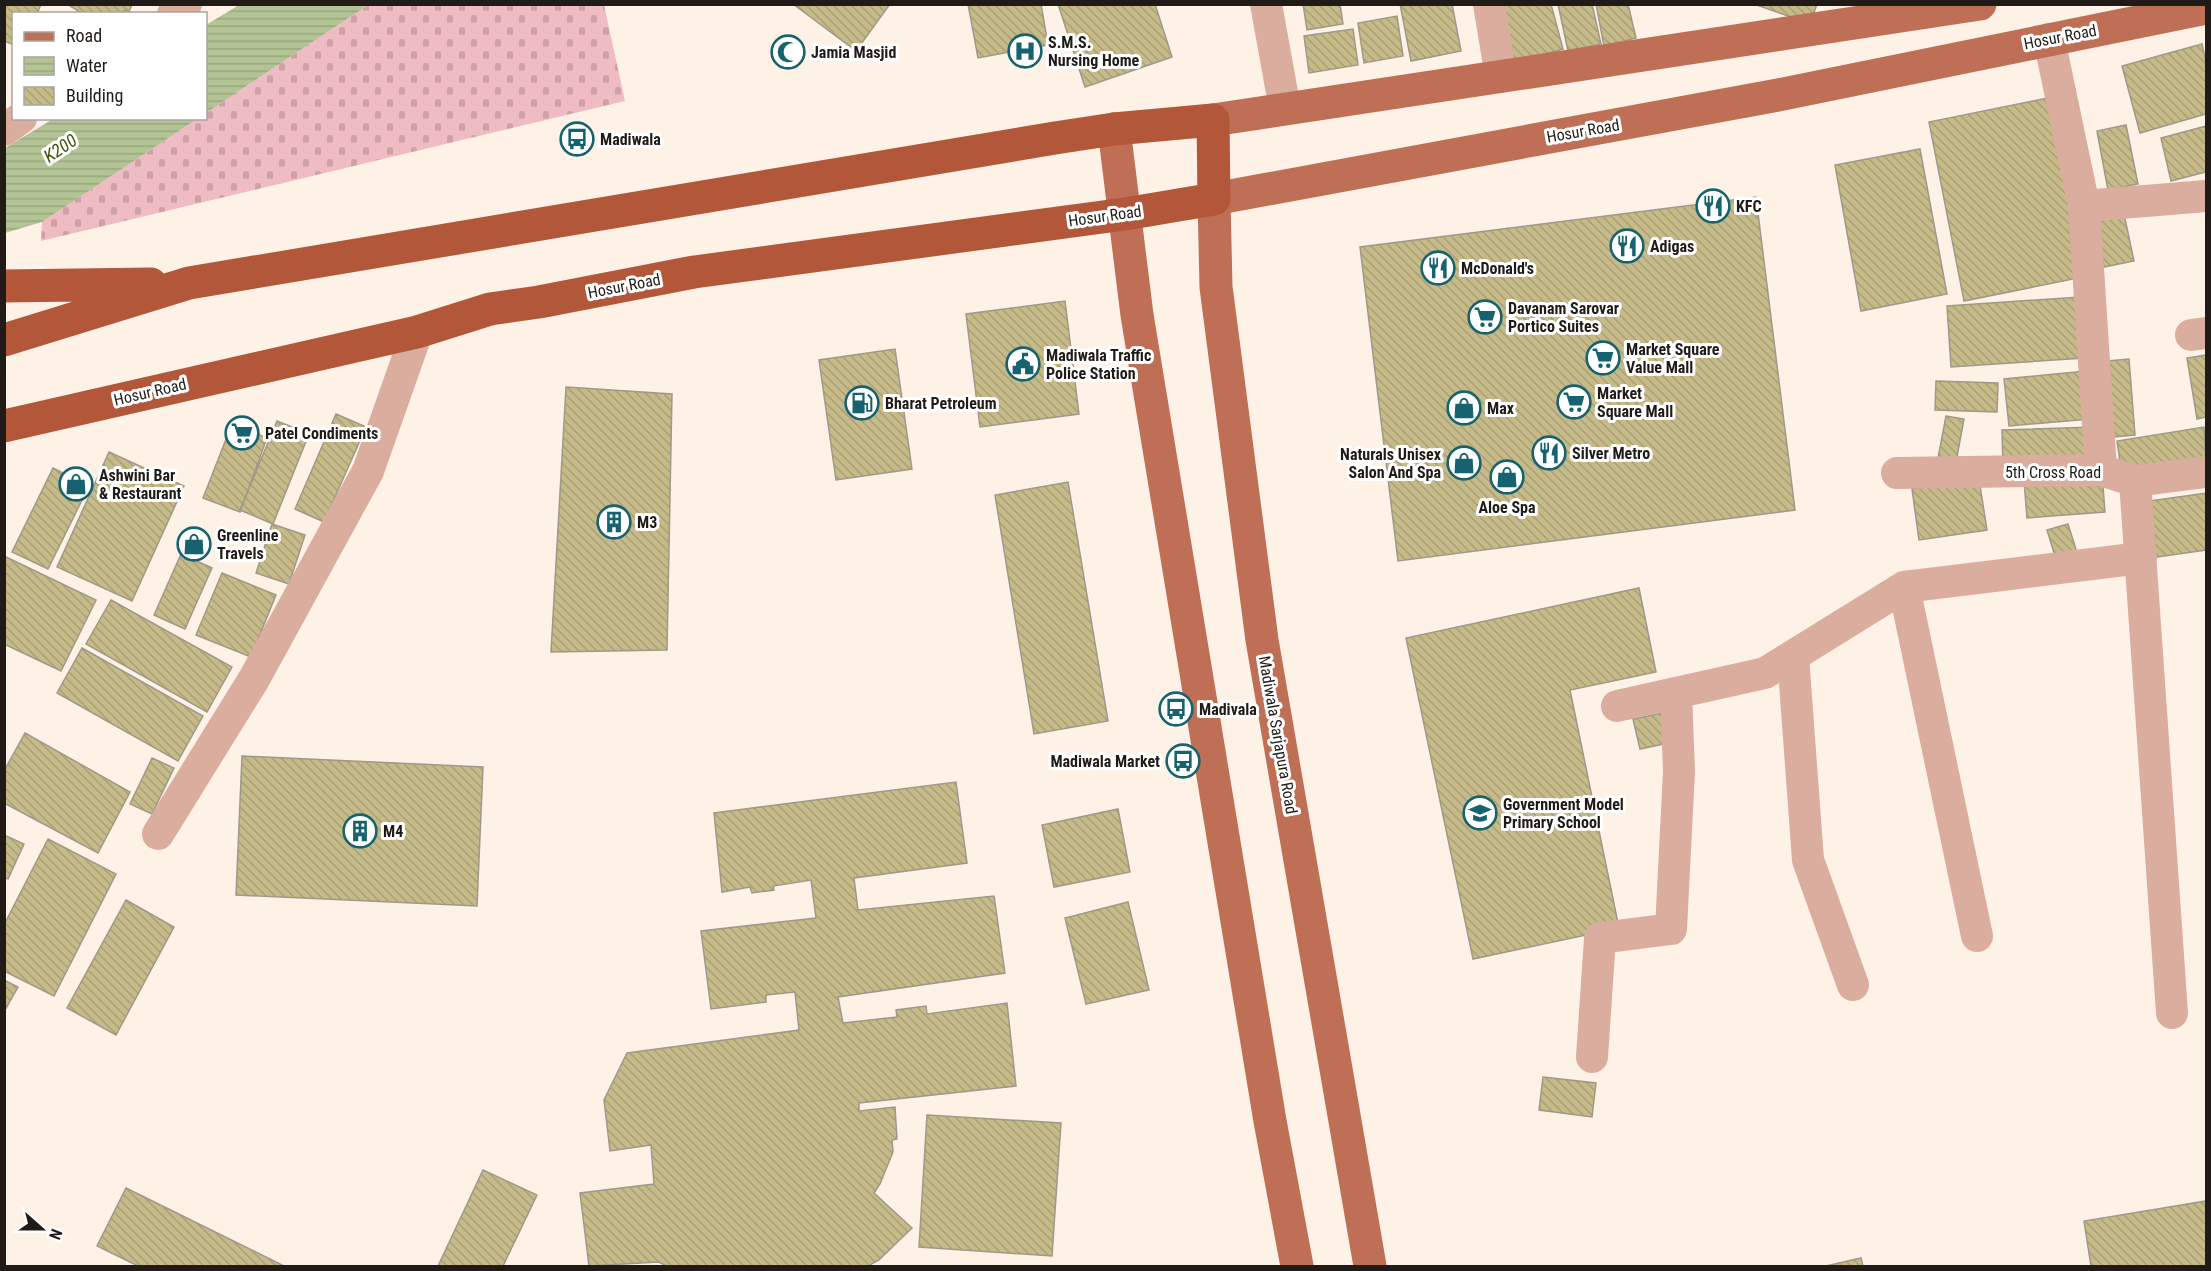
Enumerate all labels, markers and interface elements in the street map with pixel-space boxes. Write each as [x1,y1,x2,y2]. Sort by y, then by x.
legend [12,12,207,120]
street label: Hosur Road [2022,21,2098,53]
text: Road [66,25,102,46]
hospital icon: S.M.S. Nursing Home [1007,33,1043,69]
place label: S.M.S. Nursing Home [1048,33,1140,70]
mosque icon: Jamia Masjid [770,34,806,70]
place label: Jamia Masjid [811,43,896,62]
text: Water [66,55,108,76]
text: Building [66,85,123,106]
street label: Hosur Road [1545,115,1621,147]
bus stop icon: Madiwala [559,121,595,157]
water label: K200 [39,129,81,167]
place label: Madiwala [600,130,661,149]
restaurant icon: KFC [1695,188,1731,224]
place label: KFC [1736,197,1762,216]
street label: Hosur Road [1067,201,1143,231]
restaurant icon: Adigas [1609,228,1645,264]
place label: Adigas [1650,237,1694,256]
restaurant icon: McDonald's [1420,250,1456,286]
place label: McDonald's [1461,259,1534,278]
street label: Hosur Road [586,270,662,302]
supermarket icon: Davanam Sarovar Portico Suites [1467,299,1503,335]
place label: Davanam Sarovar Portico Suites [1508,299,1619,336]
supermarket icon: Market Square Value Mall [1585,340,1621,376]
place label: Market Square Value Mall [1626,340,1720,377]
public building icon: Madiwala Traffic Police Station [1005,346,1041,382]
place label: Madiwala Traffic Police Station [1046,346,1151,383]
street label: Hosur Road [112,374,188,410]
supermarket icon: Market Square Mall [1556,384,1592,420]
place label: Market Square Mall [1597,384,1673,421]
fuel station icon: Bharat Petroleum [844,385,880,421]
shop icon: Max [1446,390,1482,426]
place label: Bharat Petroleum [885,394,997,413]
place label: Max [1487,399,1515,418]
supermarket icon: Patel Condiments [224,415,260,451]
place label: Patel Condiments [265,424,378,443]
restaurant icon: Silver Metro [1531,435,1567,471]
place label: Silver Metro [1572,444,1650,463]
place label: Naturals Unisex Salon And Spa [1340,445,1442,482]
shop icon: Naturals Unisex Salon And Spa [1446,445,1482,481]
shop icon: Aloe Spa [1489,459,1525,495]
street label: 5th Cross Road [2005,463,2101,482]
shop icon: Ashwini Bar & Restaurant [58,466,94,502]
place label: Ashwini Bar & Restaurant [99,466,182,503]
place label: Aloe Spa [1479,498,1536,517]
building icon: M3 [596,504,632,540]
place label: M3 [637,513,657,532]
shop icon: Greenline Travels [176,526,212,562]
place label: Greenline Travels [217,526,279,563]
street label: Madiwala Sarjapura Road [1255,654,1301,816]
bus stop icon: Madivala [1158,691,1194,727]
place label: Madivala [1199,700,1257,719]
bus stop icon: Madiwala Market [1165,743,1201,779]
place label: Madiwala Market [1050,752,1160,771]
school or university icon: Government Model Primary School [1462,795,1498,831]
place label: Government Model Primary School [1503,795,1624,832]
building icon: M4 [342,813,378,849]
place label: M4 [383,822,403,841]
north arrow [12,1199,72,1259]
text: N [45,1226,66,1242]

